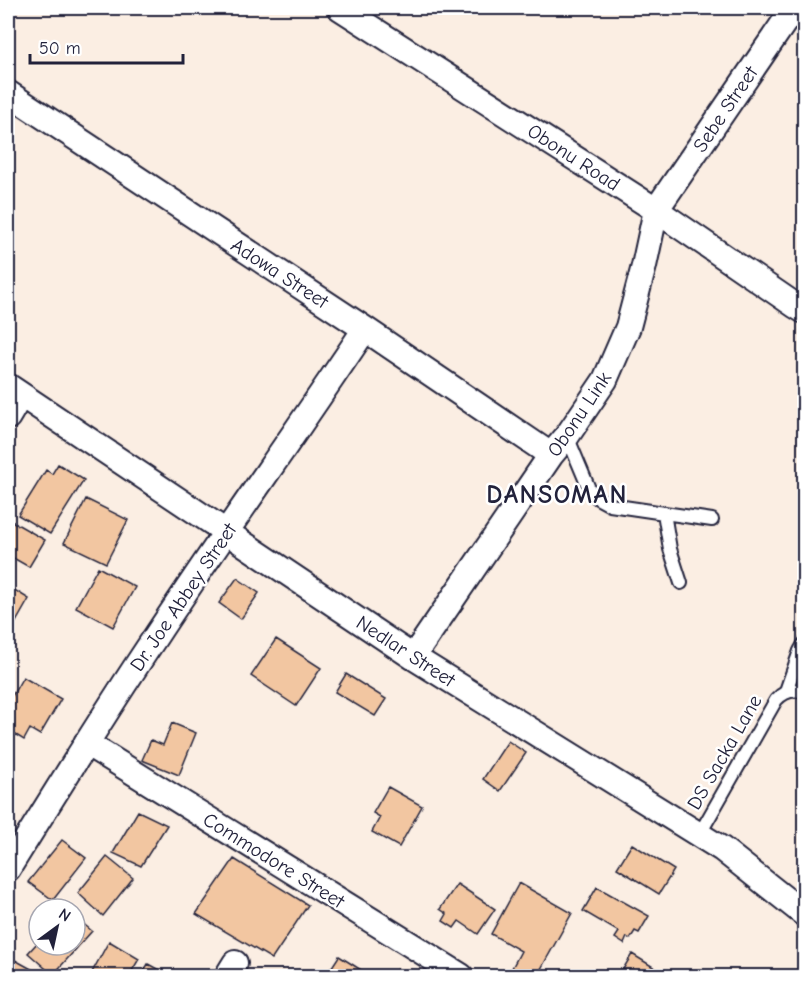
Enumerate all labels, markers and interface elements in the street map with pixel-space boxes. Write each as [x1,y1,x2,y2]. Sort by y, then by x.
scale bar [30,27,183,65]
text: 50 m [39,38,81,59]
street label: Sebe Street [688,61,763,157]
street label: Obonu Road [523,119,624,196]
street label: Adowa Street [227,233,334,314]
street label: Obonu Link [543,367,616,461]
district label: DANSOMAN [486,480,628,510]
street label: Dr. Joe Abbey Street [125,518,242,676]
street label: Nedlar Street [352,611,461,693]
street label: DS Sacka Lane [682,691,767,814]
street label: Commodore Street [199,808,350,914]
north arrow [27,897,87,957]
text: N [55,905,74,926]

